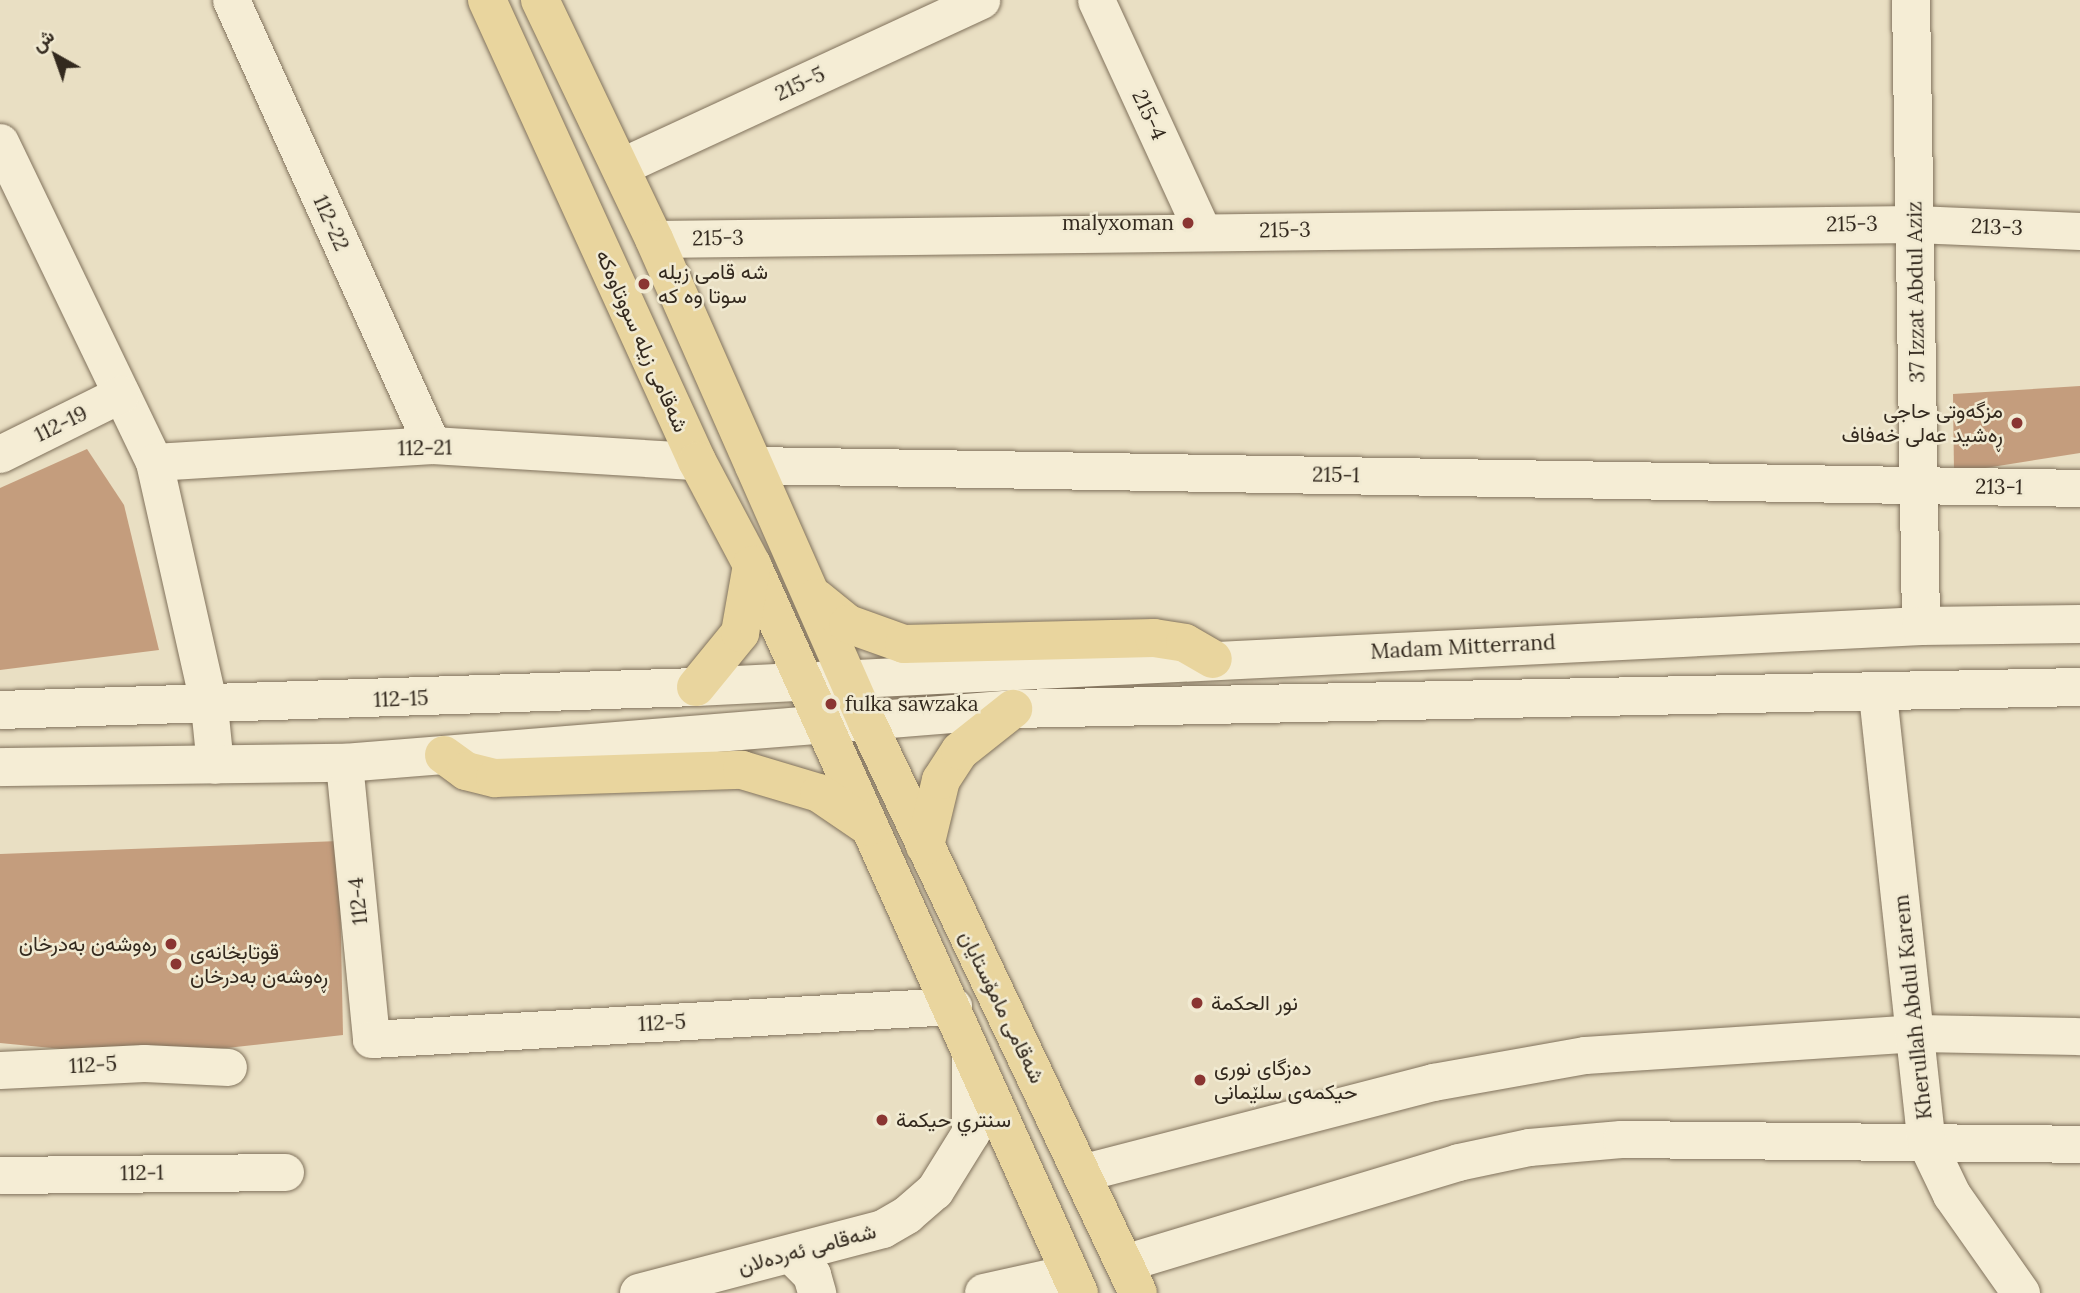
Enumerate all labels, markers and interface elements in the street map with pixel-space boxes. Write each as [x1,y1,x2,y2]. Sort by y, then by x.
north arrow [21,21,91,91]
text: ش [26,23,59,56]
street label: 215-5 [771,62,829,106]
street label: 215-4 [1127,86,1171,144]
street label: 112-22 [308,191,354,255]
street label: 37 Izzat Abdul Aziz [1902,201,1930,383]
place label: malyxoman [1062,210,1174,236]
street label: 215-3 [1826,211,1878,237]
street label: 213-3 [1971,213,2023,241]
marker: malyxoman [1180,215,1196,231]
street label: 215-3 [1259,217,1311,243]
street label: 215-3 [692,225,744,251]
street label: شەقامی زیلە سووتاوەکە [590,246,694,436]
place label: شه قامى زيله سوتا وه كه [658,259,768,309]
marker: شه قامى زيله سوتا وه كه [636,276,652,292]
place label: مزگەوتی حاجی ڕەشید عەلی خەفاف [1842,398,2003,448]
street label: 112-19 [30,400,92,448]
marker: مزگەوتی حاجی ڕەشید عەلی خەفاف [2009,415,2025,431]
street label: 112-21 [397,435,453,461]
street label: 215-1 [1312,462,1360,488]
street label: 213-1 [1975,474,2023,500]
street label: Madam Mitterrand [1370,630,1556,664]
street label: 112-15 [373,685,429,713]
place label: fulka sawzaka [845,691,978,717]
marker: fulka sawzaka [823,696,839,712]
street label: 112-4 [343,876,373,926]
street label: Kherullah Abdul Karem [1889,893,1937,1121]
street label: شەقامی مامۆستایان [954,926,1050,1088]
place label: رەوشەن بەدرخان [19,931,157,957]
marker: رەوشەن بەدرخان [163,936,179,952]
place label: قوتابخانه‌ی ڕه‌وشه‌ن به‌درخان [190,939,328,989]
marker: قوتابخانه‌ی ڕه‌وشه‌ن به‌درخان [168,956,184,972]
place label: نور الحكمة [1211,990,1298,1016]
marker: نور الحكمة [1189,995,1205,1011]
street label: 112-5 [637,1009,687,1037]
street label: 112-5 [68,1051,118,1079]
place label: دەزگای نوری حیکمەی سلێمانی [1214,1055,1358,1105]
marker: دەزگای نوری حیکمەی سلێمانی [1192,1072,1208,1088]
place label: سنتري حيكمة [896,1107,1011,1133]
marker: سنتري حيكمة [874,1112,890,1128]
street label: 112-1 [120,1160,164,1186]
street label: شەقامی ئەردەلان [735,1218,879,1280]

